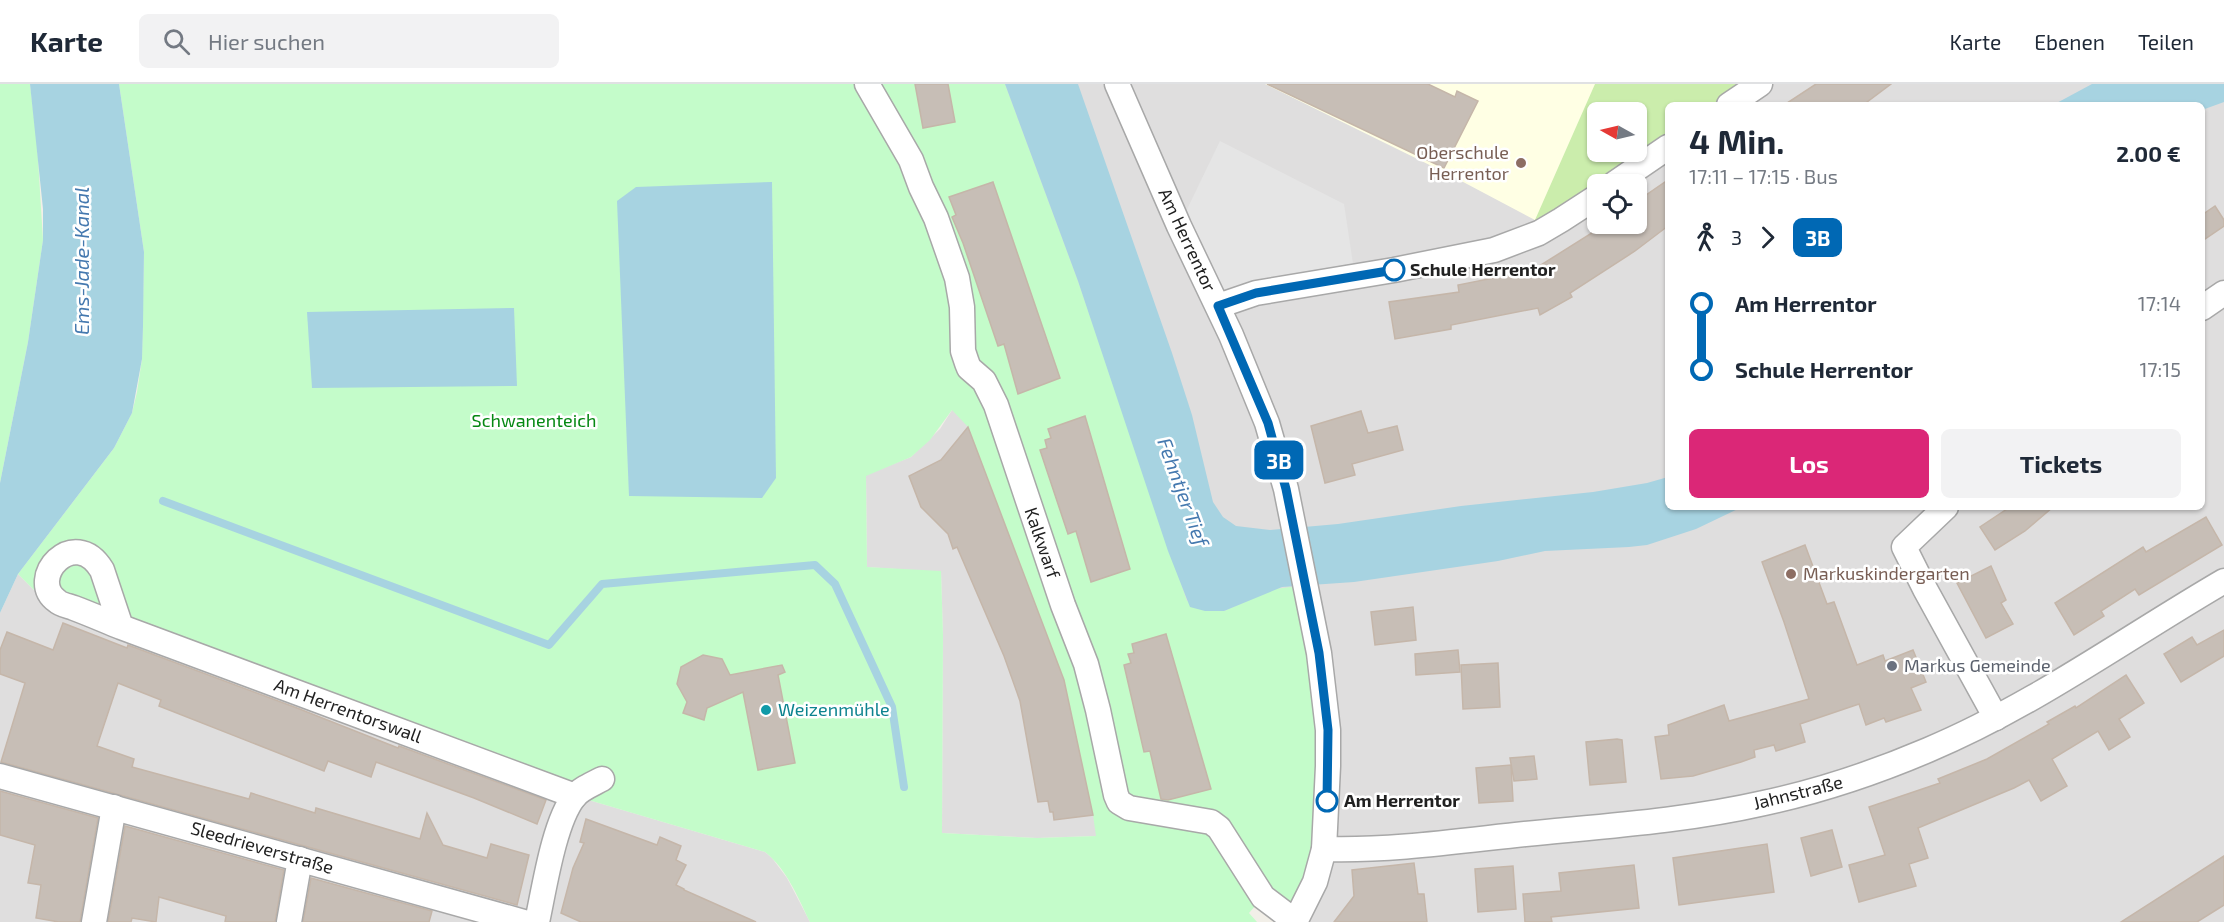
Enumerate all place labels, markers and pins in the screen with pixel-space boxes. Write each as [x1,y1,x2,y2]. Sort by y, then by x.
place label: Oberschule Herrentor [1416,141,1509,184]
marker: Oberschule Herrentor [1514,156,1528,170]
place label: Schule Herrentor [1410,258,1556,280]
marker: Schule Herrentor [1383,259,1405,281]
place label: Markuskindergarten [1803,562,1970,584]
marker: Markuskindergarten [1784,567,1798,581]
place label: Markus Gemeinde [1904,654,2051,676]
marker: Markus Gemeinde [1885,659,1899,673]
place label: Weizenmühle [778,698,890,720]
marker: Weizenmühle [759,703,773,717]
place label: Am Herrentor [1344,789,1460,811]
marker: Am Herrentor [1316,790,1338,812]

